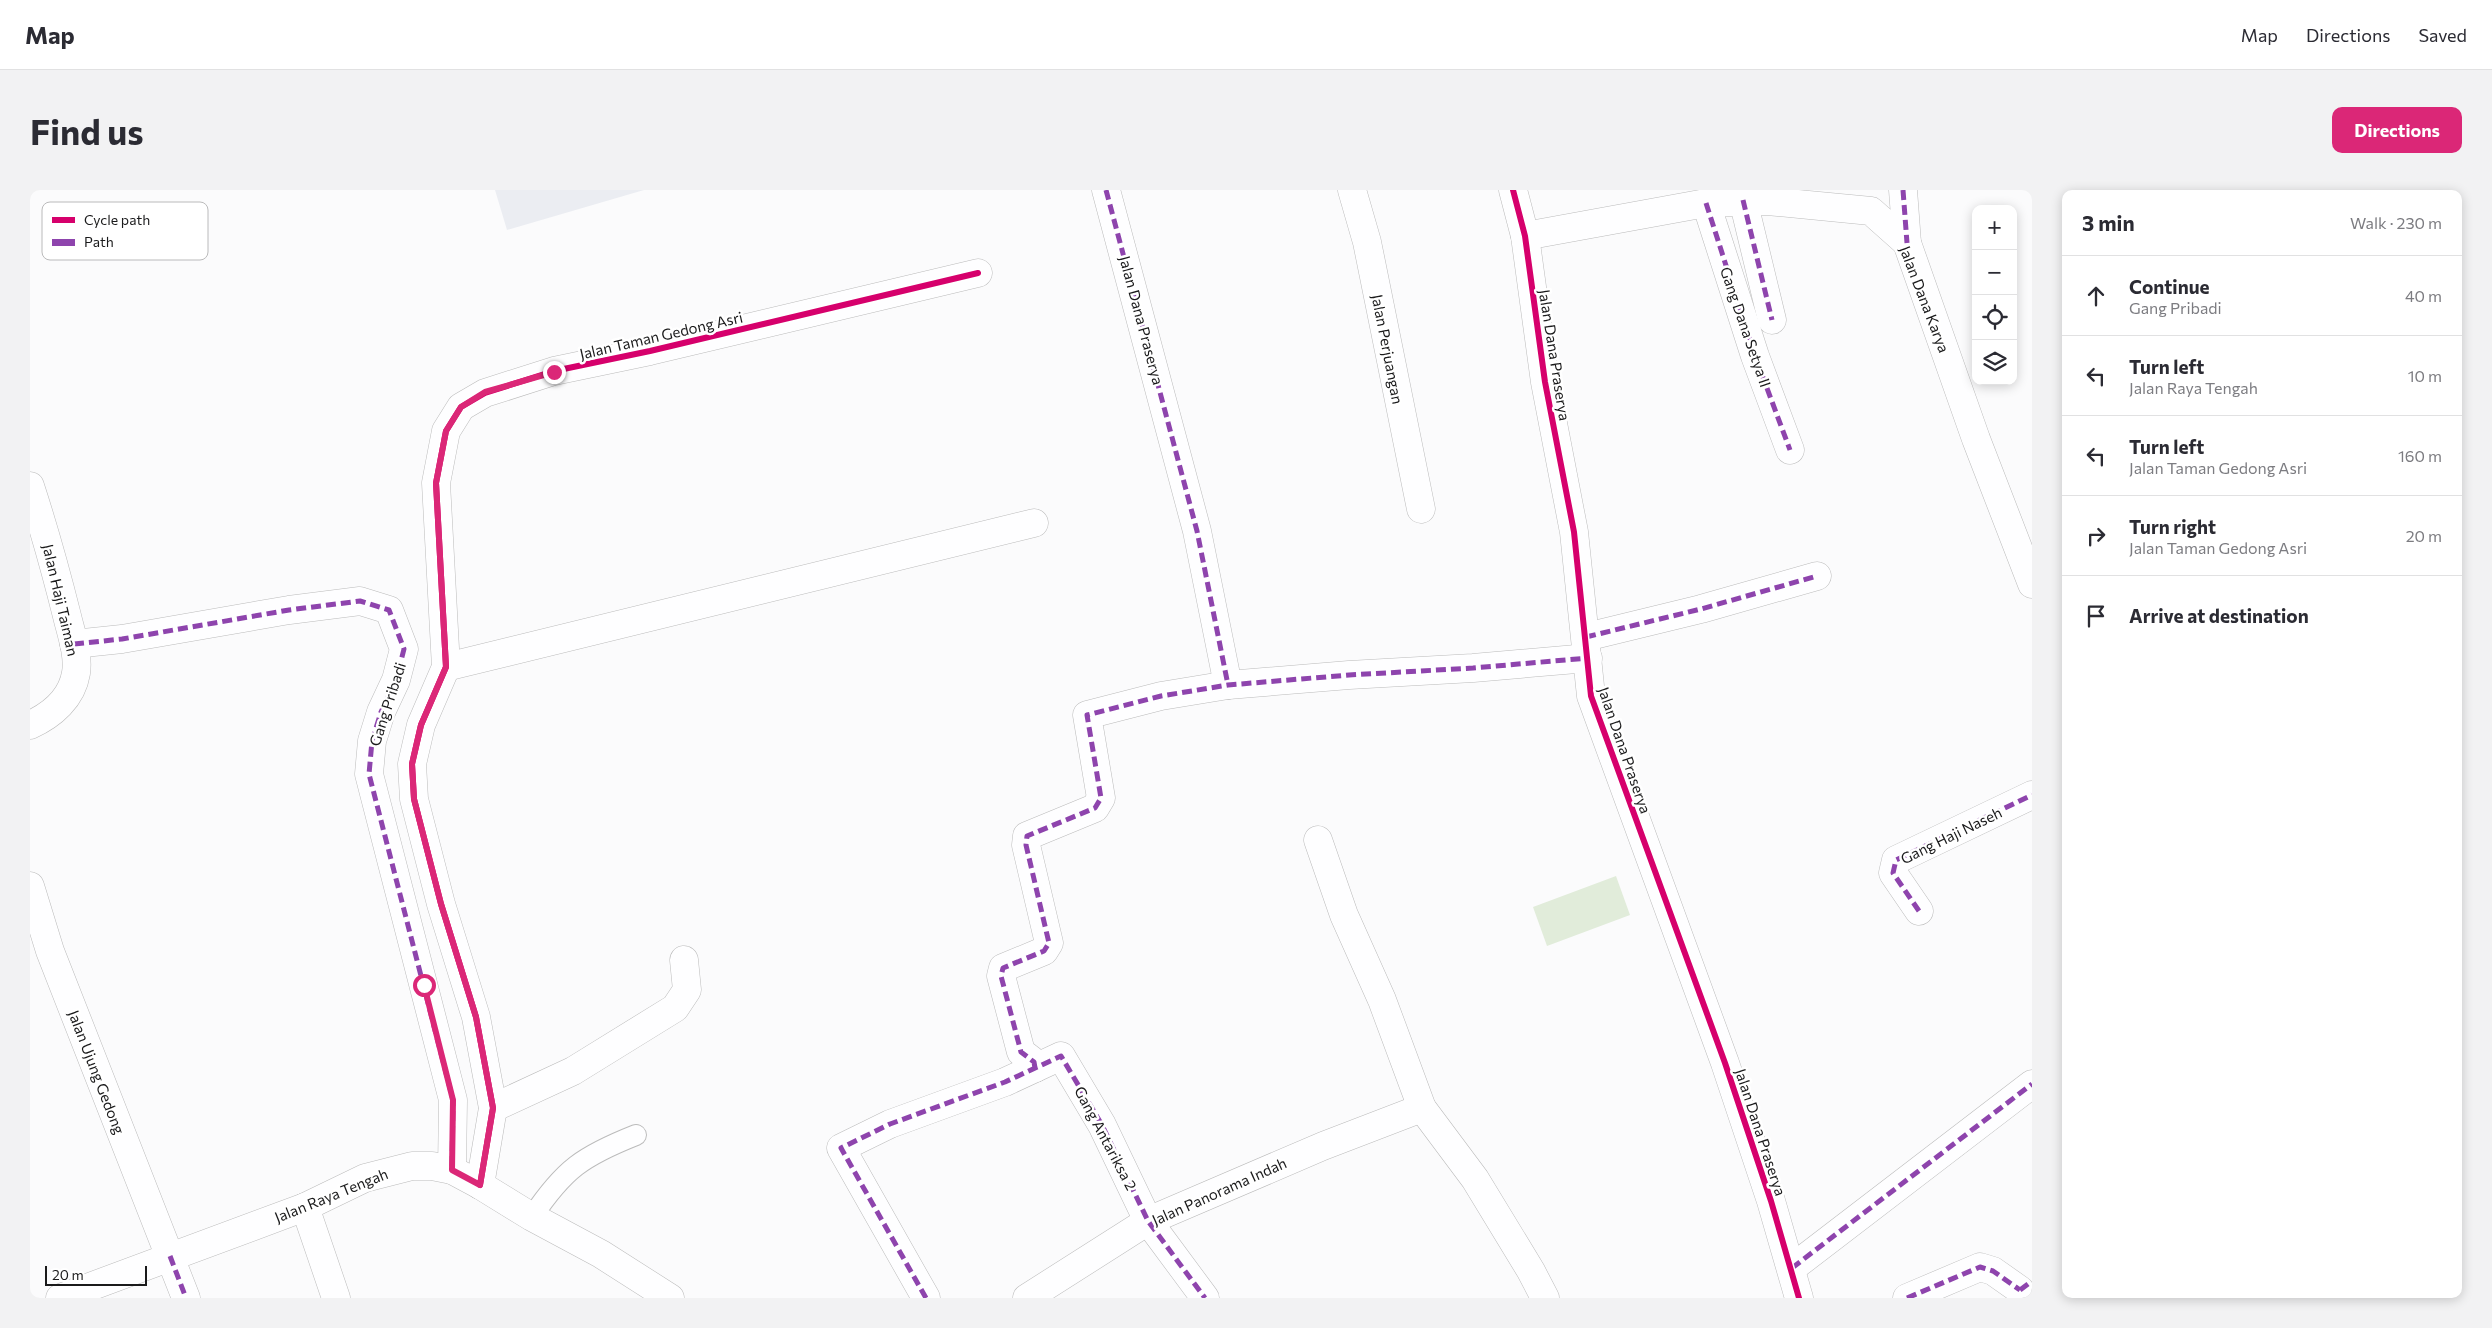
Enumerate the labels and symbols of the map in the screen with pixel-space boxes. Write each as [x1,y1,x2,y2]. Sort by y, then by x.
legend [42,202,208,260]
text: Cycle path [84,211,150,228]
text: Path [84,233,114,250]
street label: Jalan Dana Karya [1896,243,1954,355]
street label: Jalan Dana Praserya [1116,254,1168,386]
street label: Gang Dana Setya II [1717,264,1775,390]
street label: Jalan Dana Praserya [1536,288,1574,422]
street label: Jalan Perjuangan [1369,293,1407,405]
street label: Jalan Taman Gedong Asri [578,307,744,363]
route end [543,361,566,384]
street label: Jalan Haji Taiman [39,542,83,658]
street label: Gang Pribadi [365,660,409,748]
street label: Jalan Dana Praserya [1595,684,1655,816]
street label: Gang Haji Naseh [1897,803,2005,867]
route start [413,974,436,997]
street label: Jalan Ujung Gedong [65,1007,129,1137]
street label: Jalan Dana Praserya [1732,1066,1790,1198]
street label: Gang Antariksa 2 [1071,1083,1141,1193]
street label: Jalan Panorama Indah [1149,1153,1289,1229]
street label: Jalan Raya Tengah [272,1164,390,1226]
scale bar [45,1263,148,1286]

